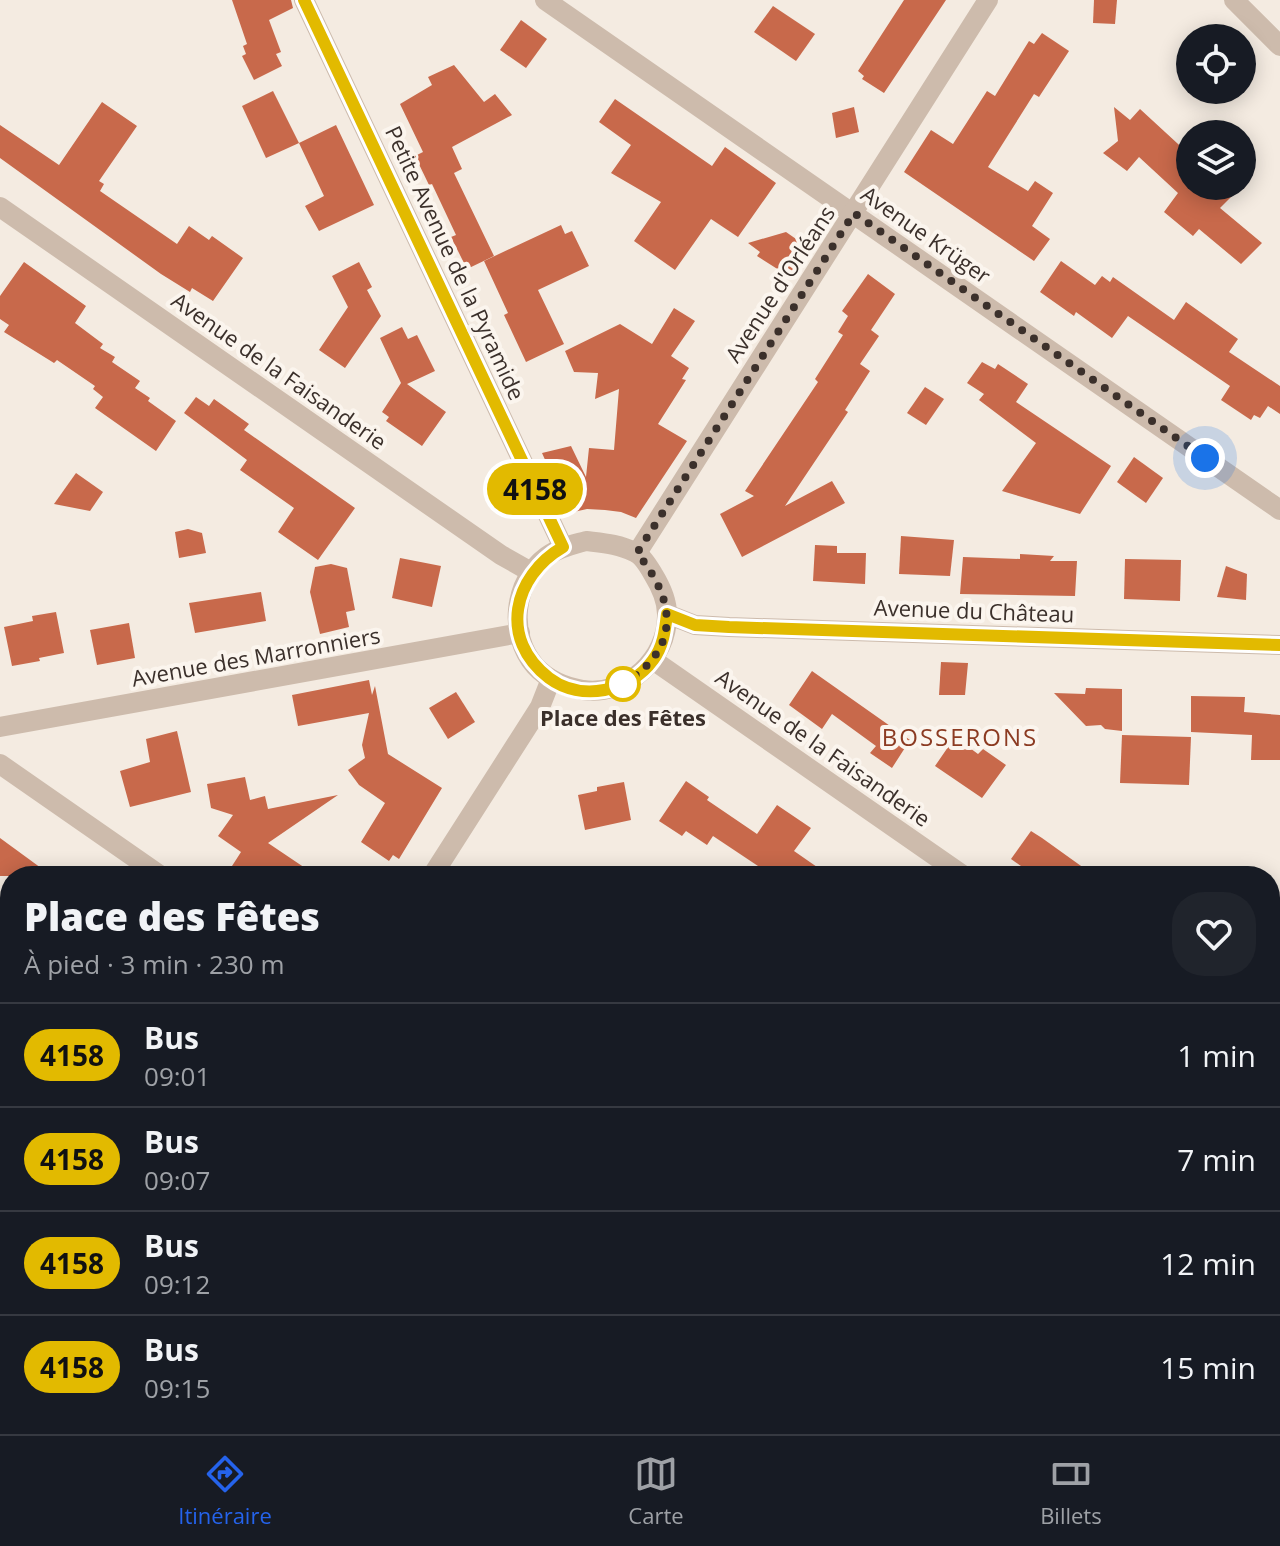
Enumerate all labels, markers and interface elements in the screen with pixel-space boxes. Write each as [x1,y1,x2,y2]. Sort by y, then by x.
map controls [1176,24,1256,200]
button: locate [1176,24,1256,104]
button: layers [1176,120,1256,200]
street label: Petite Avenue de la Pyramide [379,121,533,405]
street label: Avenue Krüger [856,178,997,290]
street label: Avenue d'Orléans [717,199,841,367]
street label: Avenue de la Faisanderie [166,285,393,456]
your location [1185,438,1225,478]
line badge: 4158 [479,463,591,515]
text: 4158 [503,470,567,508]
street label: Avenue du Château [873,592,1075,628]
street label: Avenue des Marronniers [129,619,382,693]
street label: Avenue de la Faisanderie [710,662,937,833]
marker: Place des Fêtes [606,667,640,701]
place label: Place des Fêtes [540,702,706,732]
district label: BOSSERONS [882,720,1038,753]
text: Place des Fêtes [24,890,320,942]
button: heart [1172,892,1256,976]
text: À pied · 3 min · 230 m [24,946,284,982]
text: Bus [144,1017,199,1058]
text: 1 min [1177,1035,1256,1076]
text: 4158 [40,1036,104,1074]
text: 09:01 [144,1058,210,1094]
text: Bus [144,1121,199,1162]
text: 7 min [1177,1139,1256,1180]
text: 4158 [40,1140,104,1178]
text: 09:07 [144,1162,210,1198]
text: Bus [144,1225,199,1266]
text: 12 min [1160,1243,1256,1284]
text: 4158 [40,1244,104,1282]
text: 09:12 [144,1266,210,1302]
text: Bus [144,1329,199,1370]
text: 15 min [1160,1347,1256,1388]
text: 4158 [40,1348,104,1386]
text: 09:15 [144,1370,210,1406]
tab: Itinéraire [178,1452,272,1530]
tab: Carte [628,1452,684,1530]
tab: Billets [1040,1452,1102,1530]

